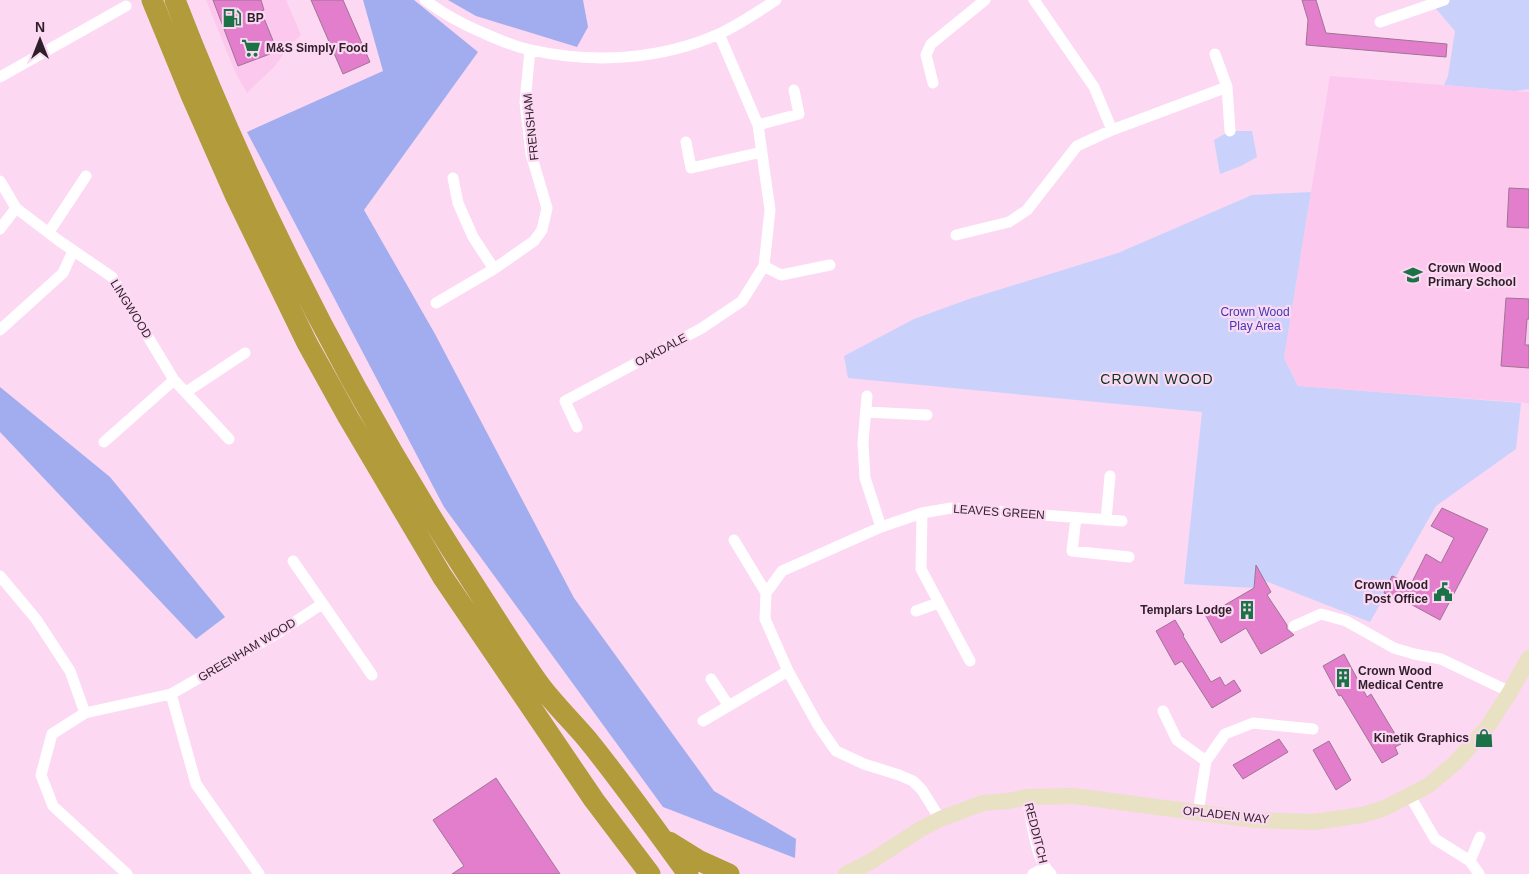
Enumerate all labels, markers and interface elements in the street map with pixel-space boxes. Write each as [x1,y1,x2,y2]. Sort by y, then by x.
fuel station icon: BP [221,7,243,29]
place label: BP [247,11,264,25]
north arrow [15,15,65,65]
text: N [35,19,45,35]
supermarket icon: M&S Simply Food [240,37,262,59]
place label: M&S Simply Food [266,41,368,55]
street label: FRENSHAM [521,93,541,161]
place label: Crown Wood Primary School [1428,261,1516,289]
school or university icon: Crown Wood Primary School [1402,264,1424,286]
street label: LINGWOOD [107,277,155,341]
park label: Crown Wood Play Area [1220,305,1290,333]
street label: OAKDALE [633,331,689,369]
district label: CROWN WOOD [1100,371,1214,387]
street label: LEAVES GREEN [953,502,1045,522]
place label: Crown Wood Post Office [1354,578,1428,606]
public building icon: Crown Wood Post Office [1432,581,1454,603]
building icon: Templars Lodge [1236,599,1258,621]
place label: Templars Lodge [1140,603,1232,617]
street label: GREENHAM WOOD [196,615,299,685]
place label: Crown Wood Medical Centre [1358,664,1444,692]
building icon: Crown Wood Medical Centre [1332,667,1354,689]
shop icon: Kinetik Graphics [1473,727,1495,749]
place label: Kinetik Graphics [1374,731,1469,745]
street label: REDDITCH [1022,801,1050,865]
street label: OPLADEN WAY [1182,804,1270,826]

